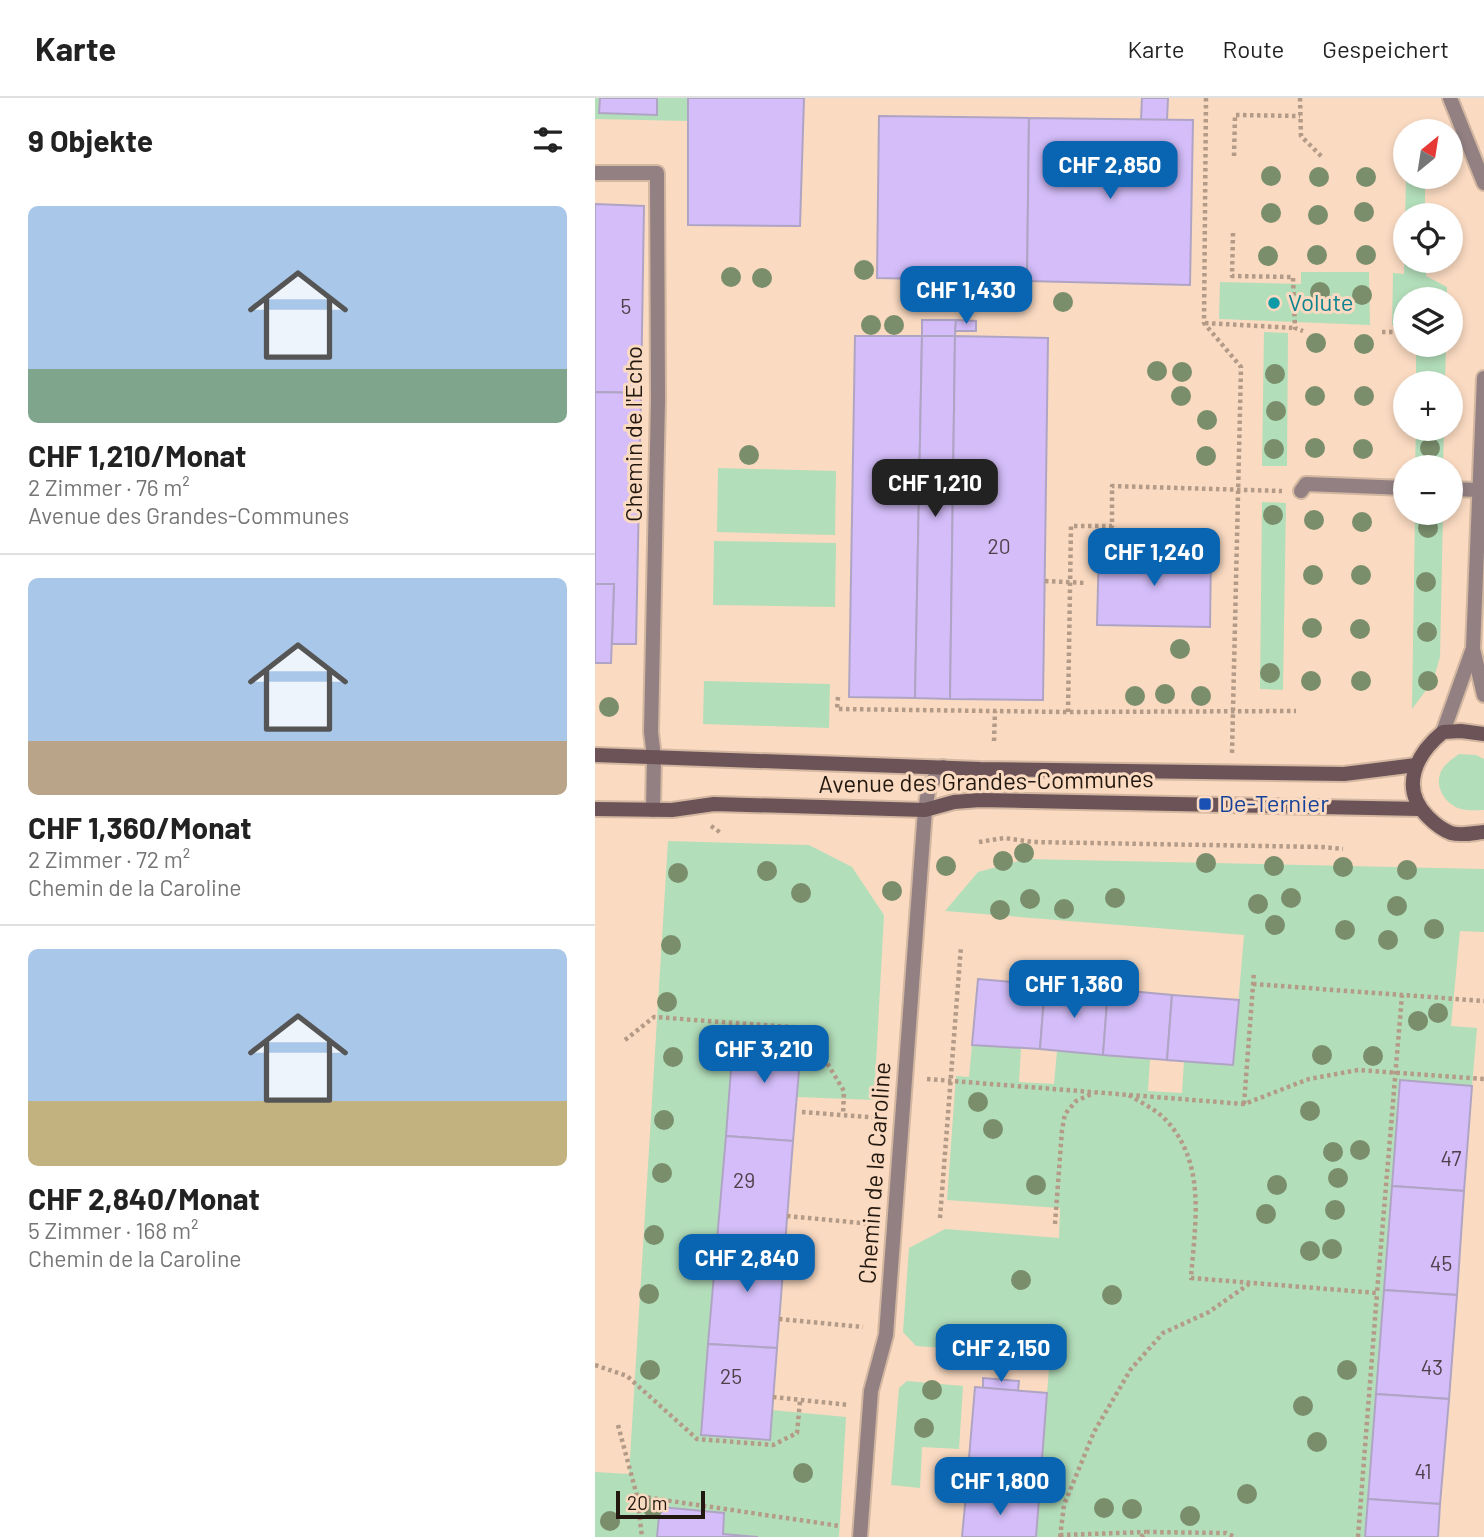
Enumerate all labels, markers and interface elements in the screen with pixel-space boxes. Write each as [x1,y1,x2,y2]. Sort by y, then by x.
text: Karte [35,28,116,68]
text: Karte [1127,34,1185,63]
text: Route [1223,34,1284,63]
text: Gespeichert [1322,34,1449,63]
north arrow [1393,119,1463,189]
map controls [1393,119,1463,525]
icon: filters [529,121,567,159]
text: 9 Objekte [28,122,153,158]
pin: CHF 2,850 [1030,141,1190,201]
text: CHF 2,850 [1059,150,1161,178]
button: locate [1393,203,1463,273]
icon: home [235,252,361,378]
pin: CHF 1,430 [886,266,1046,326]
text: CHF 1,430 [916,275,1016,303]
place label: Volute [1288,287,1354,316]
button: layers [1393,287,1463,357]
house number: 5 [621,293,631,318]
marker: Volute [1266,295,1282,311]
street label: Chemin de l'Echo [618,346,647,522]
button: + [1393,371,1463,441]
text: CHF 1,210/Monat [28,437,246,473]
button: − [1393,455,1463,525]
pin: CHF 1,210 [855,460,1015,519]
text: CHF 1,210 [888,468,982,496]
text: 2 Zimmer · 76 m² [28,473,190,501]
text: Avenue des Grandes-Communes [28,501,349,529]
pin: CHF 1,240 [1074,528,1234,588]
house number: 20 [987,533,1011,558]
text: CHF 1,240 [1104,537,1204,565]
icon: home [235,624,361,750]
street label: Avenue des Grandes-Communes [818,763,1154,798]
place label: De-Ternier [1219,788,1329,817]
marker: De-Ternier [1197,796,1213,812]
text: CHF 1,360/Monat [28,809,252,845]
text: 2 Zimmer · 72 m² [28,845,190,873]
text: Chemin de la Caroline [28,873,241,901]
pin: CHF 1,360 [994,960,1154,1020]
text: CHF 1,360 [1025,969,1123,997]
icon: home [235,995,361,1121]
pin: CHF 3,210 [684,1026,844,1085]
text: CHF 3,210 [715,1034,813,1062]
street label: Chemin de la Caroline [851,1061,896,1285]
house number: 47 [1441,1145,1462,1170]
house number: 29 [733,1167,755,1192]
text: CHF 2,840/Monat [28,1180,260,1216]
text: 5 Zimmer · 168 m² [28,1216,198,1244]
pin: CHF 2,840 [667,1234,827,1294]
text: CHF 2,840 [695,1243,799,1271]
text: Chemin de la Caroline [28,1244,241,1272]
house number: 45 [1430,1250,1452,1275]
pin: CHF 2,150 [921,1324,1081,1384]
text: CHF 2,150 [952,1333,1050,1361]
house number: 43 [1421,1354,1443,1379]
house number: 25 [720,1363,742,1388]
pin: CHF 1,800 [920,1458,1080,1517]
house number: 41 [1415,1458,1432,1483]
text: CHF 1,800 [951,1466,1049,1494]
scale bar [616,1488,705,1520]
text: 20 m [627,1491,667,1514]

